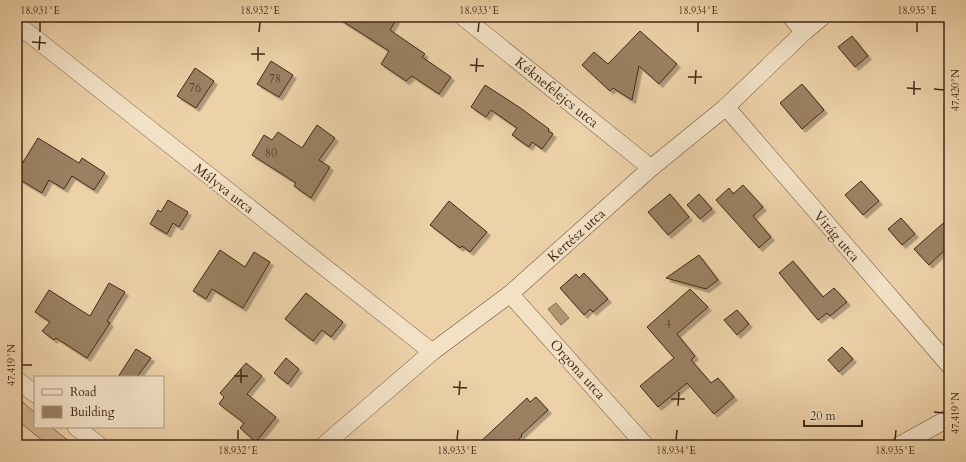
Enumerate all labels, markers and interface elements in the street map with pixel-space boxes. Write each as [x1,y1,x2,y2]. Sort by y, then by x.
text: 18.931°E [20,4,60,18]
text: 18.932°E [240,4,280,18]
text: 18.933°E [459,4,499,18]
text: 18.934°E [678,4,718,18]
text: 18.935°E [897,4,937,18]
street label: Kéknefelejcs utca [511,53,602,132]
text: 47.420°N [949,69,963,111]
house number: 78 [269,71,281,87]
house number: 76 [189,80,201,96]
house number: 80 [265,145,277,161]
street label: Mályva utca [190,159,258,218]
street label: Kertész utca [543,204,609,266]
street label: Virág utca [809,207,864,266]
house number: 4 [665,316,671,332]
street label: Orgona utca [545,335,610,404]
text: 47.419°N [5,344,19,386]
legend [34,376,164,428]
text: Road [70,384,97,400]
text: 47.419°N [949,392,963,434]
scale bar [804,402,862,428]
text: Building [70,404,115,420]
text: 20 m [810,408,837,424]
text: 18.932°E [218,444,258,458]
text: 18.933°E [437,444,477,458]
text: 18.934°E [656,444,696,458]
text: 18.935°E [875,444,915,458]

